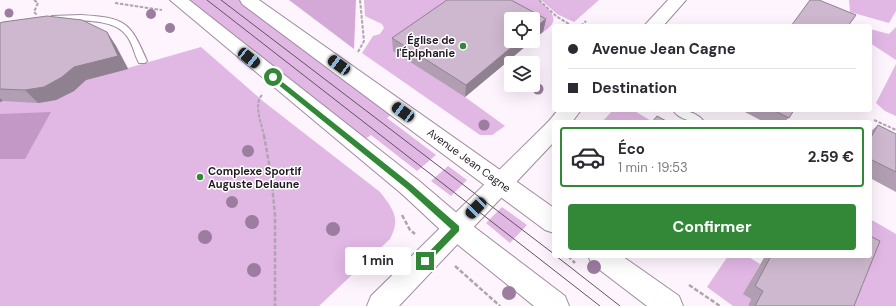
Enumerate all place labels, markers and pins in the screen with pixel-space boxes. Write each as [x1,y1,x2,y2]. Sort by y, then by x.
place label: Église de l'Épiphanie [396,33,455,60]
marker: Église de l'Épiphanie [458,41,468,51]
place label: Complexe Sportif Auguste Delaune [208,164,302,191]
marker: Complexe Sportif Auguste Delaune [195,172,205,182]

